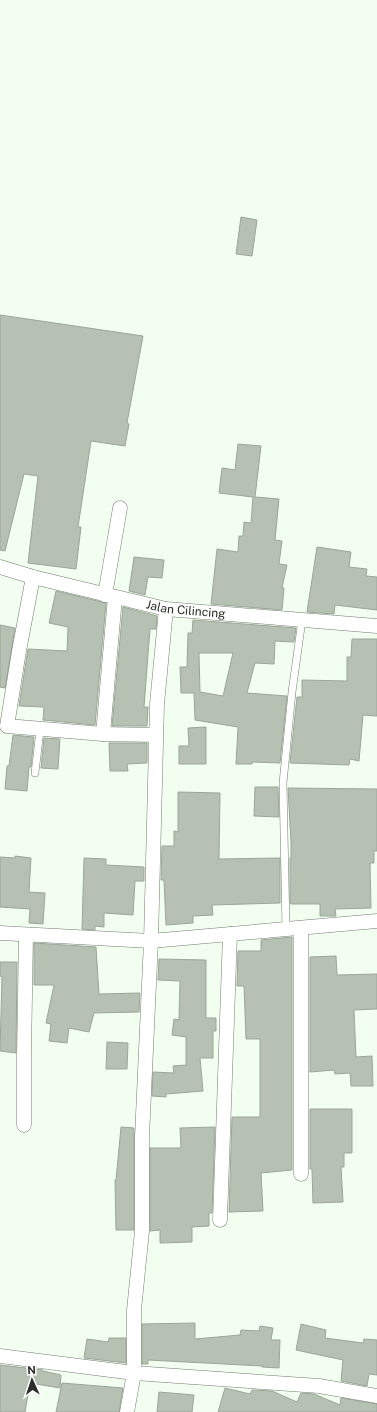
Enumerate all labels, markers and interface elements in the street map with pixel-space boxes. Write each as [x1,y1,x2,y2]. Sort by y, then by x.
street label: Jalan Cilincing [145,597,226,621]
north arrow [12,1360,52,1400]
text: N [27,1364,36,1376]

